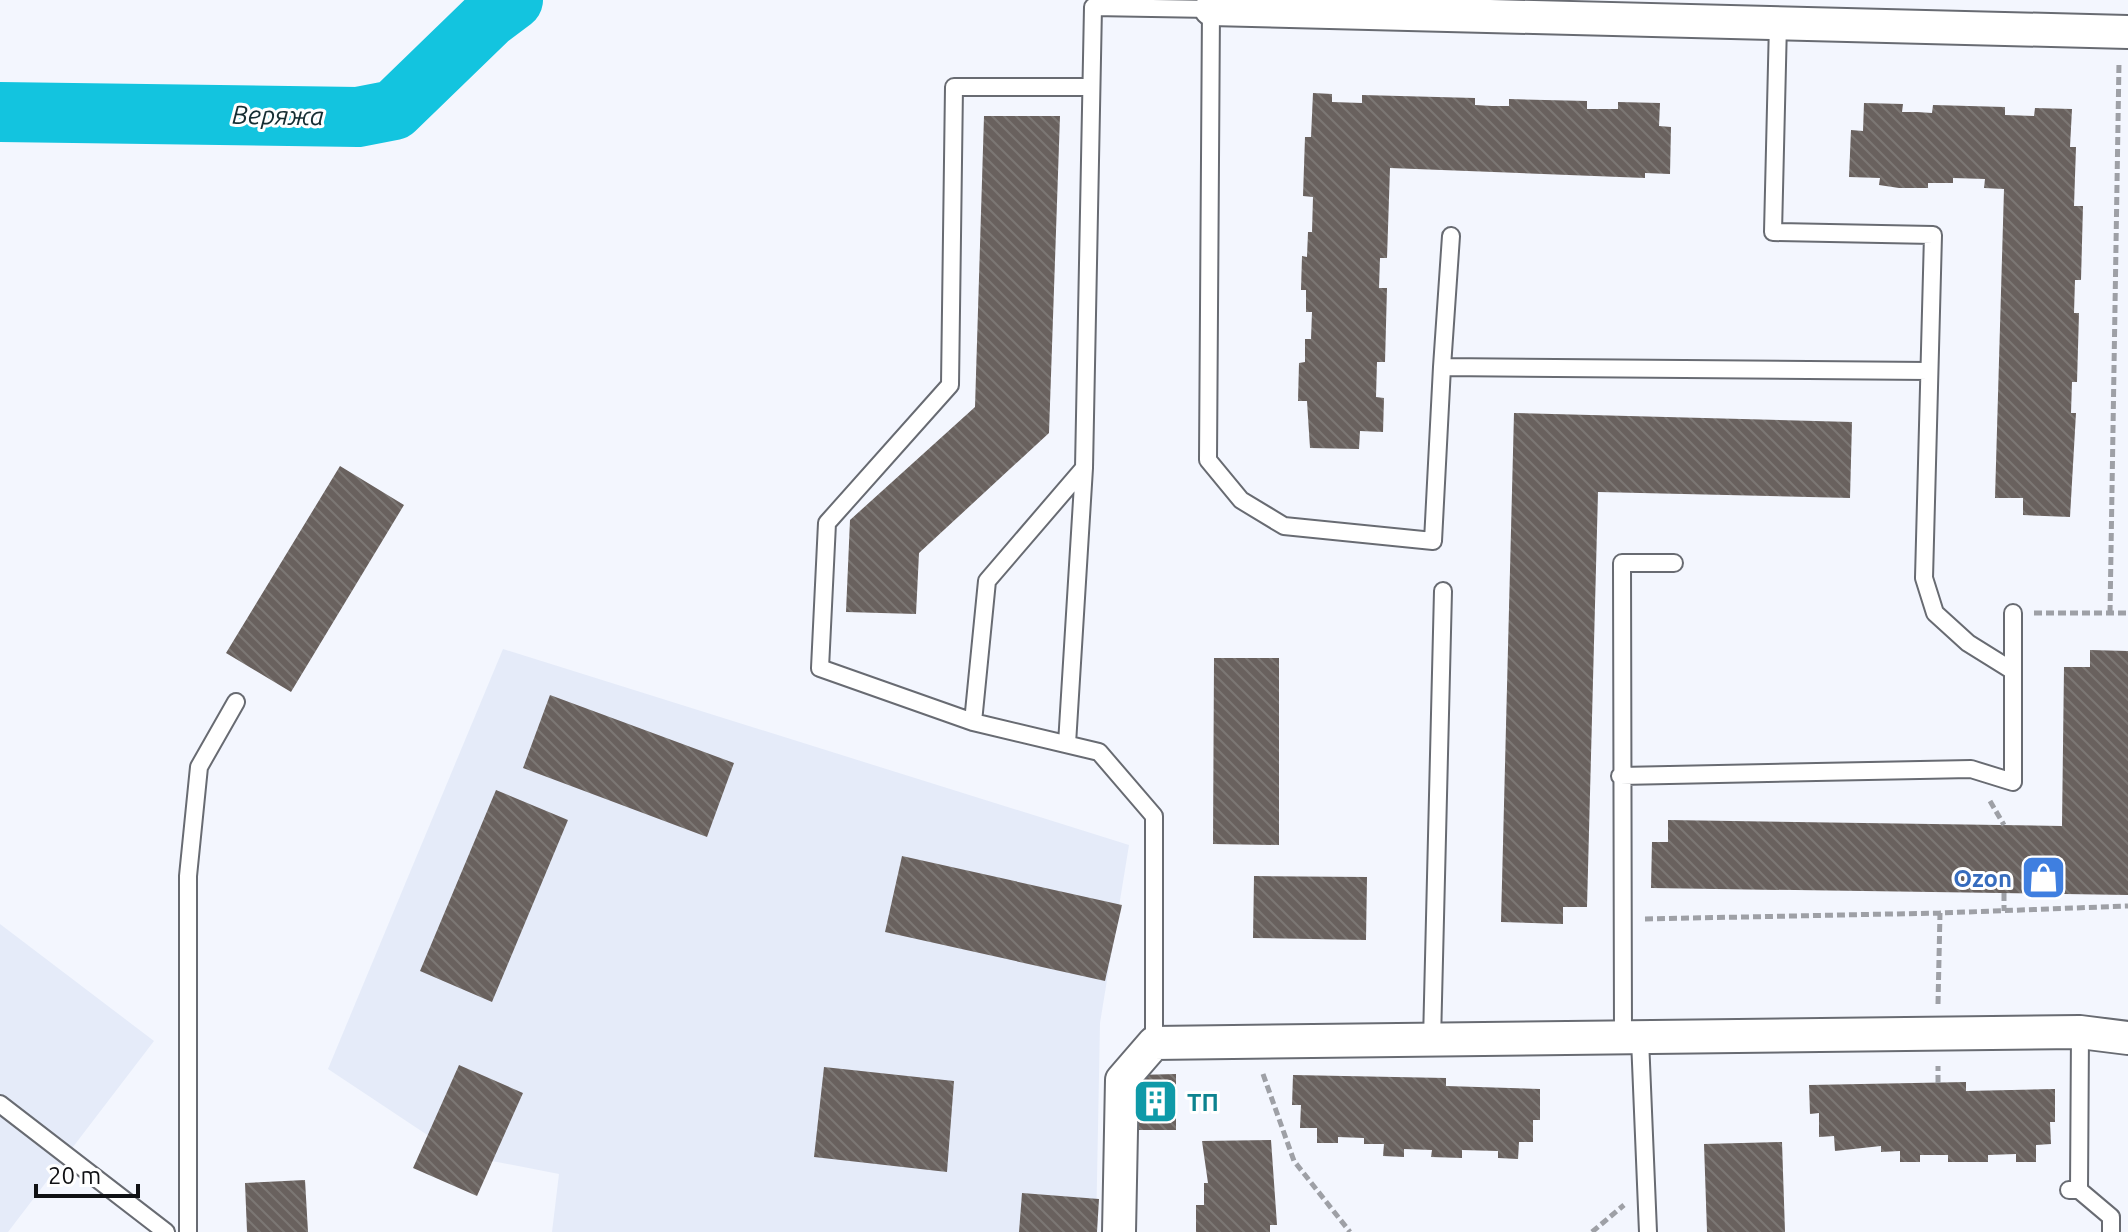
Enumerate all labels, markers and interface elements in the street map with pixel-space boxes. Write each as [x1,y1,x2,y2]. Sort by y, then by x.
water label: Веряжа [232,100,324,130]
shop icon: Ozon [2019,854,2067,902]
place label: Ozon [1953,865,2012,892]
building icon: ТП [1132,1078,1180,1126]
place label: ТП [1187,1089,1219,1116]
scale bar [36,1148,138,1198]
text: 20 m [48,1162,101,1189]

